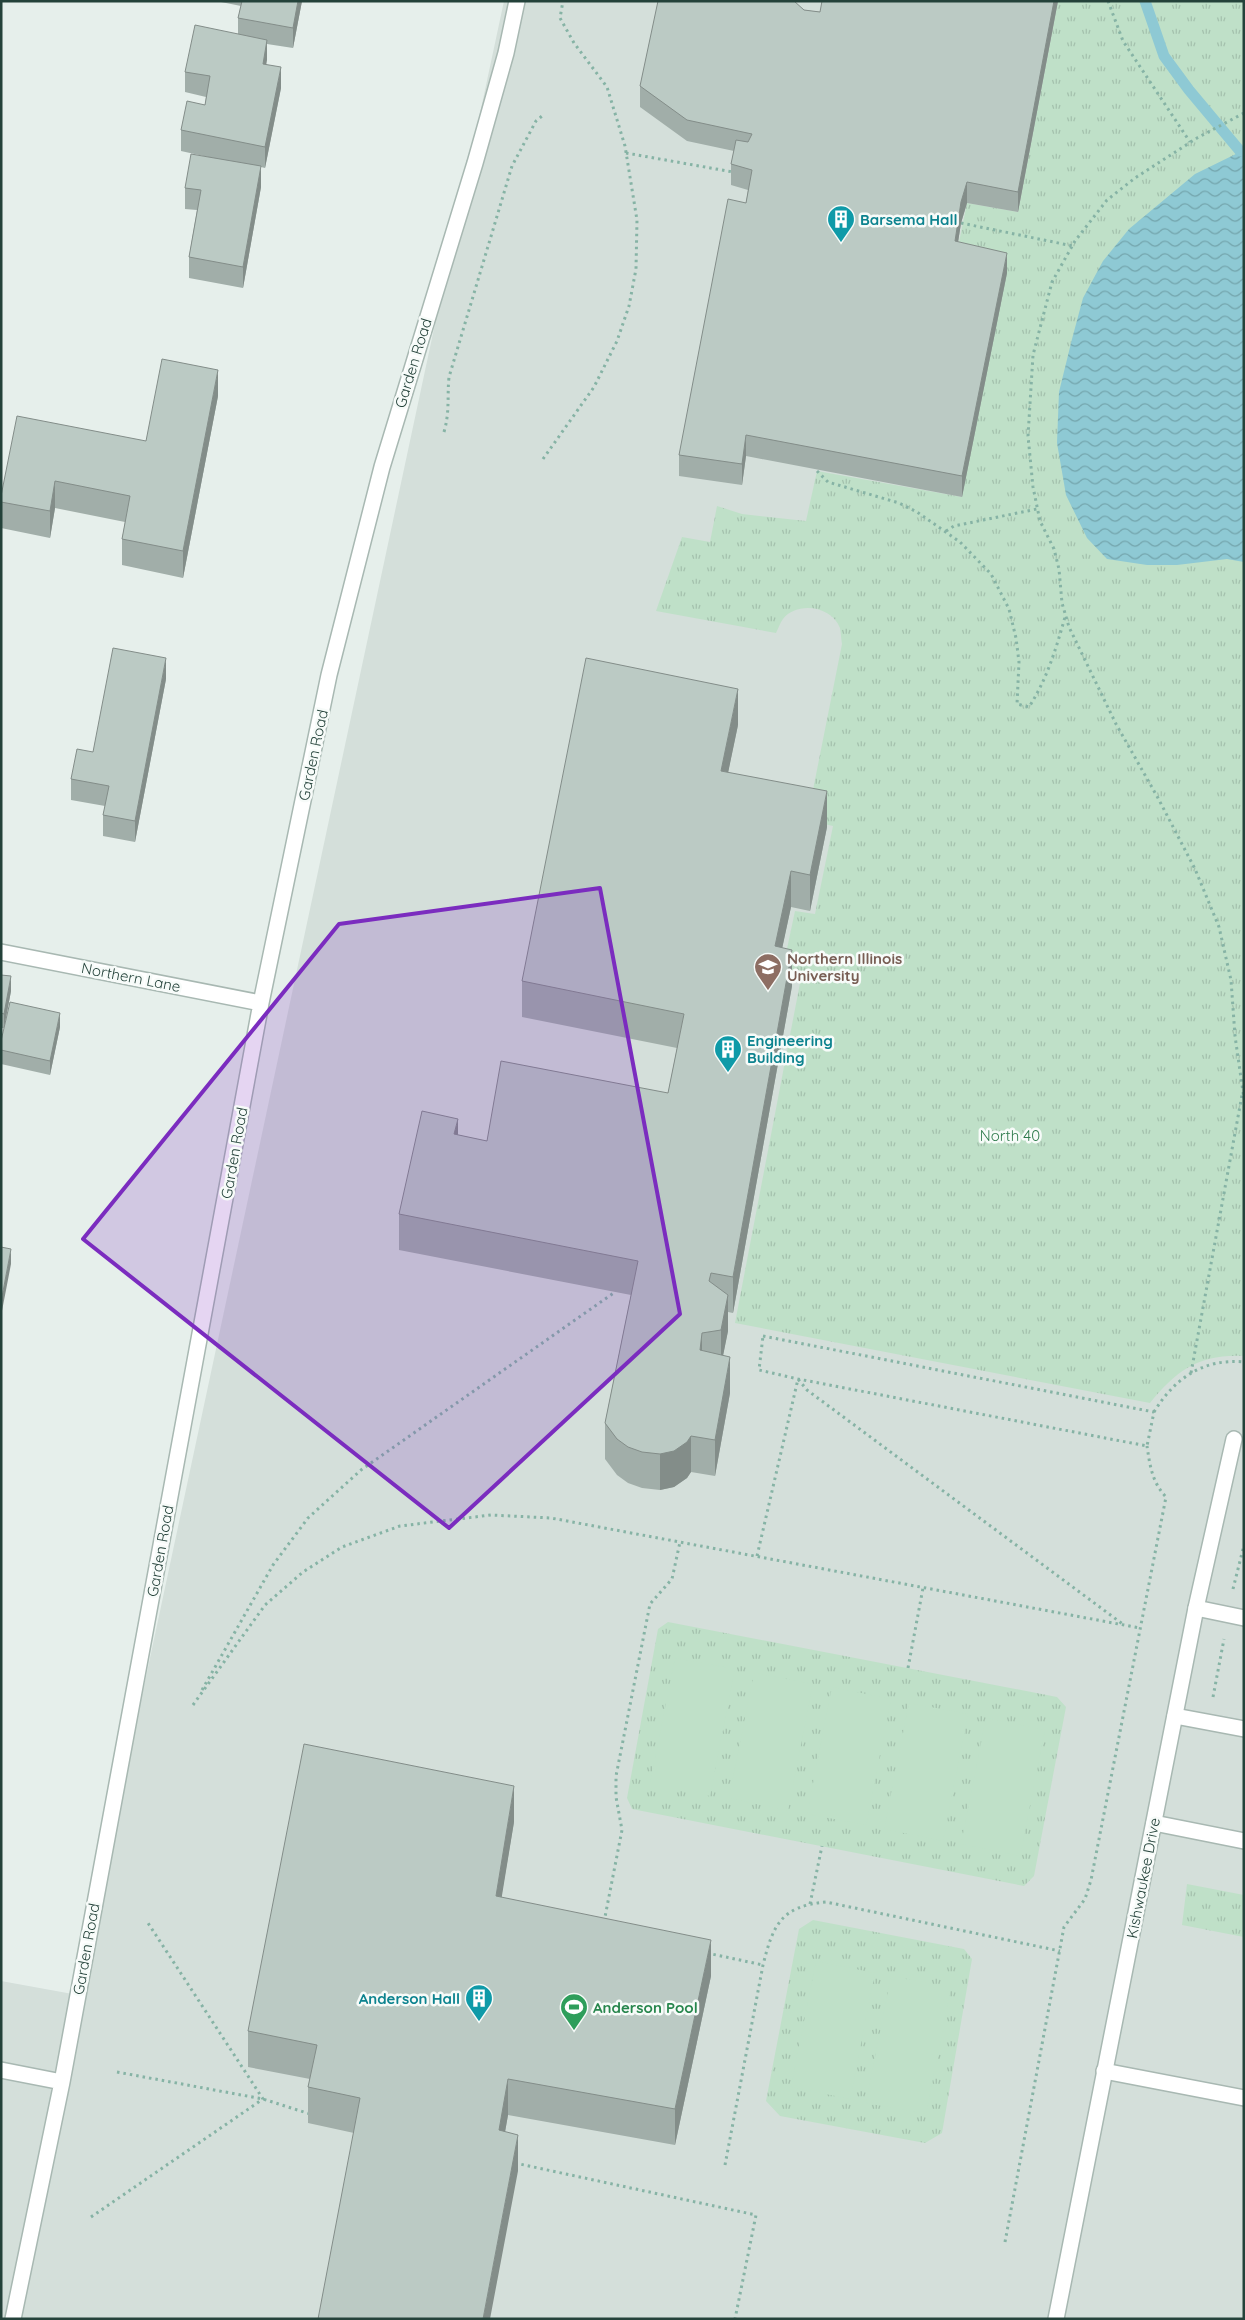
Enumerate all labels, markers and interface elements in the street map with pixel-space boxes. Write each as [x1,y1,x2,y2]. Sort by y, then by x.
building icon: Barsema Hall [826,204,856,243]
place label: Barsema Hall [860,210,958,229]
street label: Garden Road [390,316,436,410]
street label: Garden Road [294,708,332,802]
place label: Northern Illinois University [787,949,902,985]
school or university icon: Northern Illinois University [753,952,783,991]
street label: Northern Lane [80,958,182,996]
place label: Engineering Building [747,1031,833,1067]
building icon: Engineering Building [713,1034,743,1073]
street label: Garden Road [217,1106,251,1200]
park label: North 40 [980,1126,1040,1145]
street label: Garden Road [143,1504,177,1598]
street label: Kishwaukee Drive [1122,1816,1164,1940]
street label: Garden Road [69,1902,103,1996]
building icon: Anderson Hall [464,1983,494,2022]
place label: Anderson Hall [359,1989,460,2008]
sports icon: Anderson Pool [559,1992,589,2031]
place label: Anderson Pool [593,1998,698,2017]

